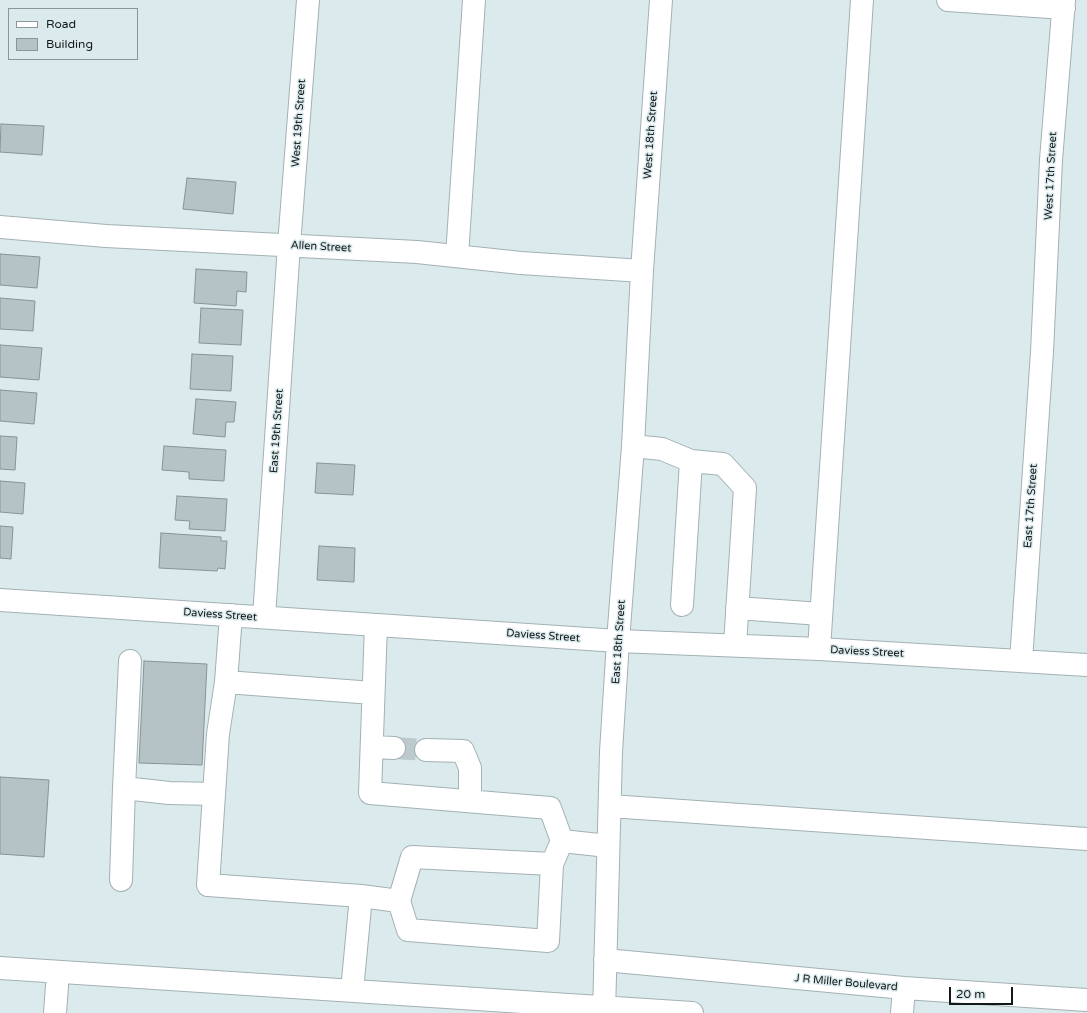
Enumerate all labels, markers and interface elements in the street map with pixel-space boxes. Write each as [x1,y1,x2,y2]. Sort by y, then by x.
legend [8,8,138,60]
text: Road [46,17,76,31]
text: Building [46,37,93,51]
street label: West 19th Street [289,79,309,167]
street label: West 18th Street [641,91,661,179]
street label: West 17th Street [1042,132,1060,220]
street label: Allen Street [290,239,352,255]
street label: East 19th Street [267,388,287,474]
street label: East 17th Street [1021,463,1041,549]
street label: East 18th Street [609,599,629,685]
street label: Daviess Street [183,606,257,624]
street label: Daviess Street [506,627,580,645]
street label: Daviess Street [830,643,904,661]
street label: J R Miller Boulevard [794,972,898,994]
scale bar [951,979,1015,1005]
text: 20 m [956,987,985,1001]

